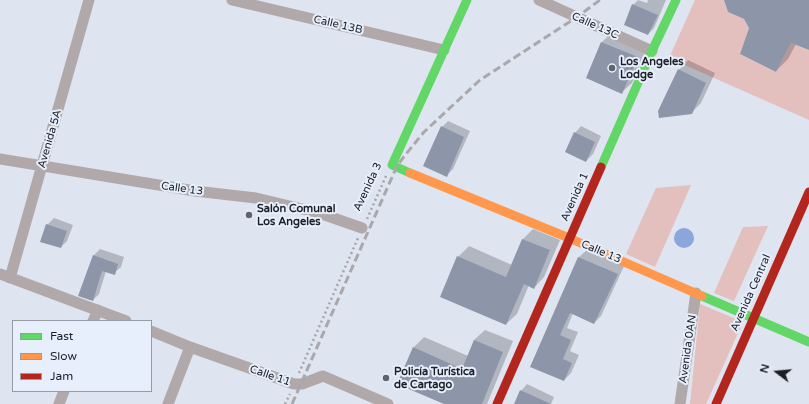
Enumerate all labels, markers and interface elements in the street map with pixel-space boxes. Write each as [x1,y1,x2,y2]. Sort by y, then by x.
street label: Calle 13C [570,10,620,42]
street label: Calle 13B [312,13,364,37]
place label: Los Angeles Lodge [620,55,683,81]
marker: Los Angeles Lodge [607,63,617,73]
street label: Avenida 5A [35,108,65,170]
street label: Avenida 3 [351,161,385,213]
street label: Avenida 1 [558,171,592,223]
street label: Calle 13 [160,180,204,198]
place label: Salón Comunal Los Angeles [257,202,335,228]
marker: Salón Comunal Los Angeles [244,210,254,220]
street label: Calle 13 [579,238,623,266]
street label: Avenida Central [728,252,774,334]
street label: Avenida 0AN [677,314,699,384]
legend [12,320,152,392]
text: Fast [50,329,73,343]
text: Slow [50,349,77,363]
north arrow [757,352,797,392]
street label: Calle 11 [248,363,292,389]
text: N [758,363,772,375]
place label: Policía Turística de Cartago [394,365,475,391]
text: Jam [50,369,73,383]
marker: Policía Turística de Cartago [381,373,391,383]

